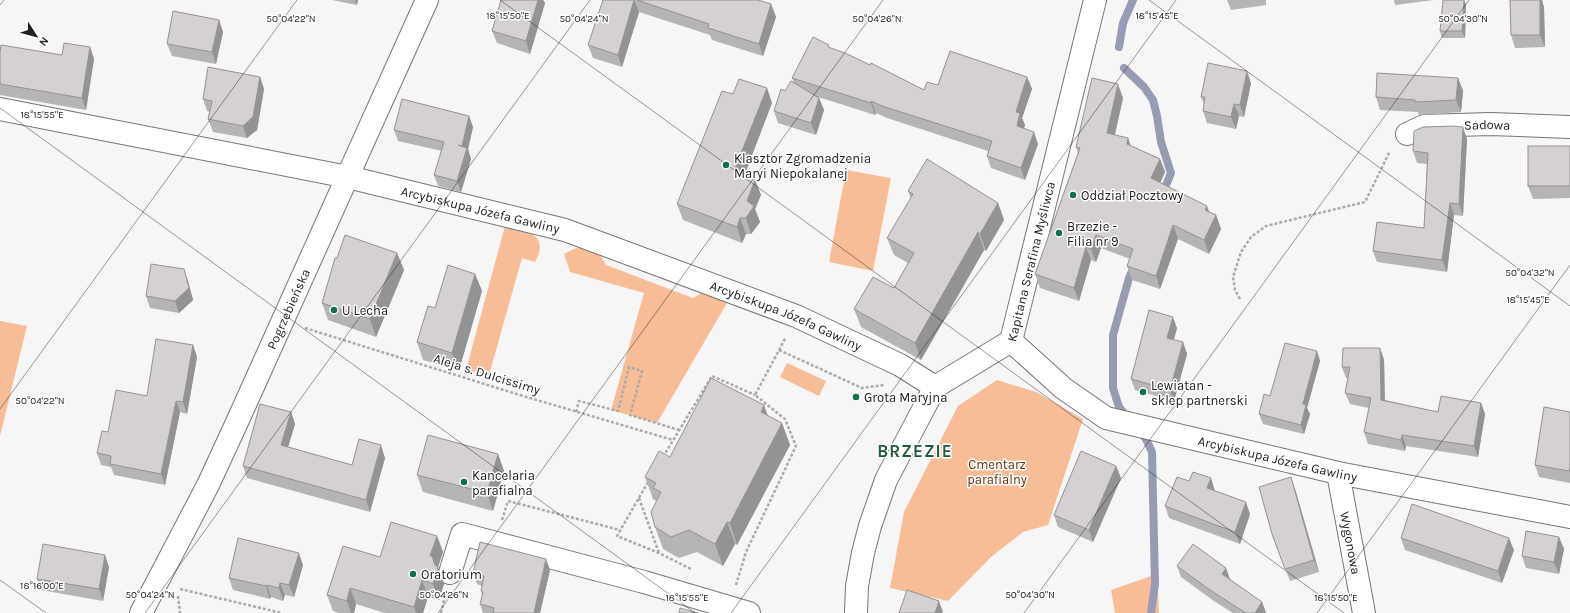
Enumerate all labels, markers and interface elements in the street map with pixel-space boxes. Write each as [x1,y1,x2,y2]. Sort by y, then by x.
text: 18°15'50"E [486,10,530,22]
text: 18°15'45"E [1135,10,1179,22]
text: 50°04'22"N [266,13,316,25]
text: 50°04'24"N [559,13,609,25]
text: 50°04'26"N [852,13,902,25]
text: 50°04'30"N [1438,13,1488,25]
north arrow [16,16,56,56]
text: N [36,35,51,49]
text: 18°15'55"E [20,109,64,121]
street label: Sadowa [1464,116,1511,132]
place label: Klasztor Zgromadzenia Maryi Niepokalanej [734,151,871,181]
marker: Klasztor Zgromadzenia Maryi Niepokalanej [721,160,731,170]
street label: Kapitana Serafina Myśliwca [1004,180,1058,343]
street label: Arcybiskupa Józefa Gawliny [400,183,561,236]
place label: Oddział Pocztowy [1081,188,1183,203]
marker: Oddział Pocztowy [1068,190,1078,200]
place label: Brzezie - Filia nr 9 [1067,219,1119,249]
marker: Brzezie - Filia nr 9 [1054,228,1064,238]
street label: Pogrzebieńska [263,266,313,351]
text: 50°04'32"N [1505,267,1555,279]
street label: Arcybiskupa Józefa Gawliny [708,277,864,353]
text: 18°15'45"E [1506,294,1550,306]
place label: U Lecha [342,303,388,318]
marker: U Lecha [329,305,339,315]
street label: Aleja s. Dulcissimy [432,351,542,397]
place label: Lewiatan - sklep partnerski [1151,378,1248,408]
marker: Lewiatan - sklep partnerski [1138,387,1148,397]
place label: Grota Maryjna [864,390,947,405]
marker: Grota Maryjna [851,392,861,402]
text: 50°04'22"N [15,395,65,407]
street label: Arcybiskupa Józefa Gawliny [1197,433,1359,484]
district label: BRZEZIE [877,441,953,461]
park label: Cmentarz parafialny [967,457,1027,487]
place label: Kancelaria parafialna [472,468,535,498]
marker: Kancelaria parafialna [459,477,469,487]
street label: Wygonowa [1338,510,1364,575]
place label: Oratorium [421,567,482,582]
marker: Oratorium [408,569,418,579]
text: 18°16'00"E [20,580,64,592]
text: 50°04'24"N [125,589,175,601]
text: 50°04'26"N [419,589,469,601]
text: 50°04'30"N [1005,589,1055,601]
text: 18°15'55"E [665,592,709,604]
text: 18°15'50"E [1314,592,1358,604]

